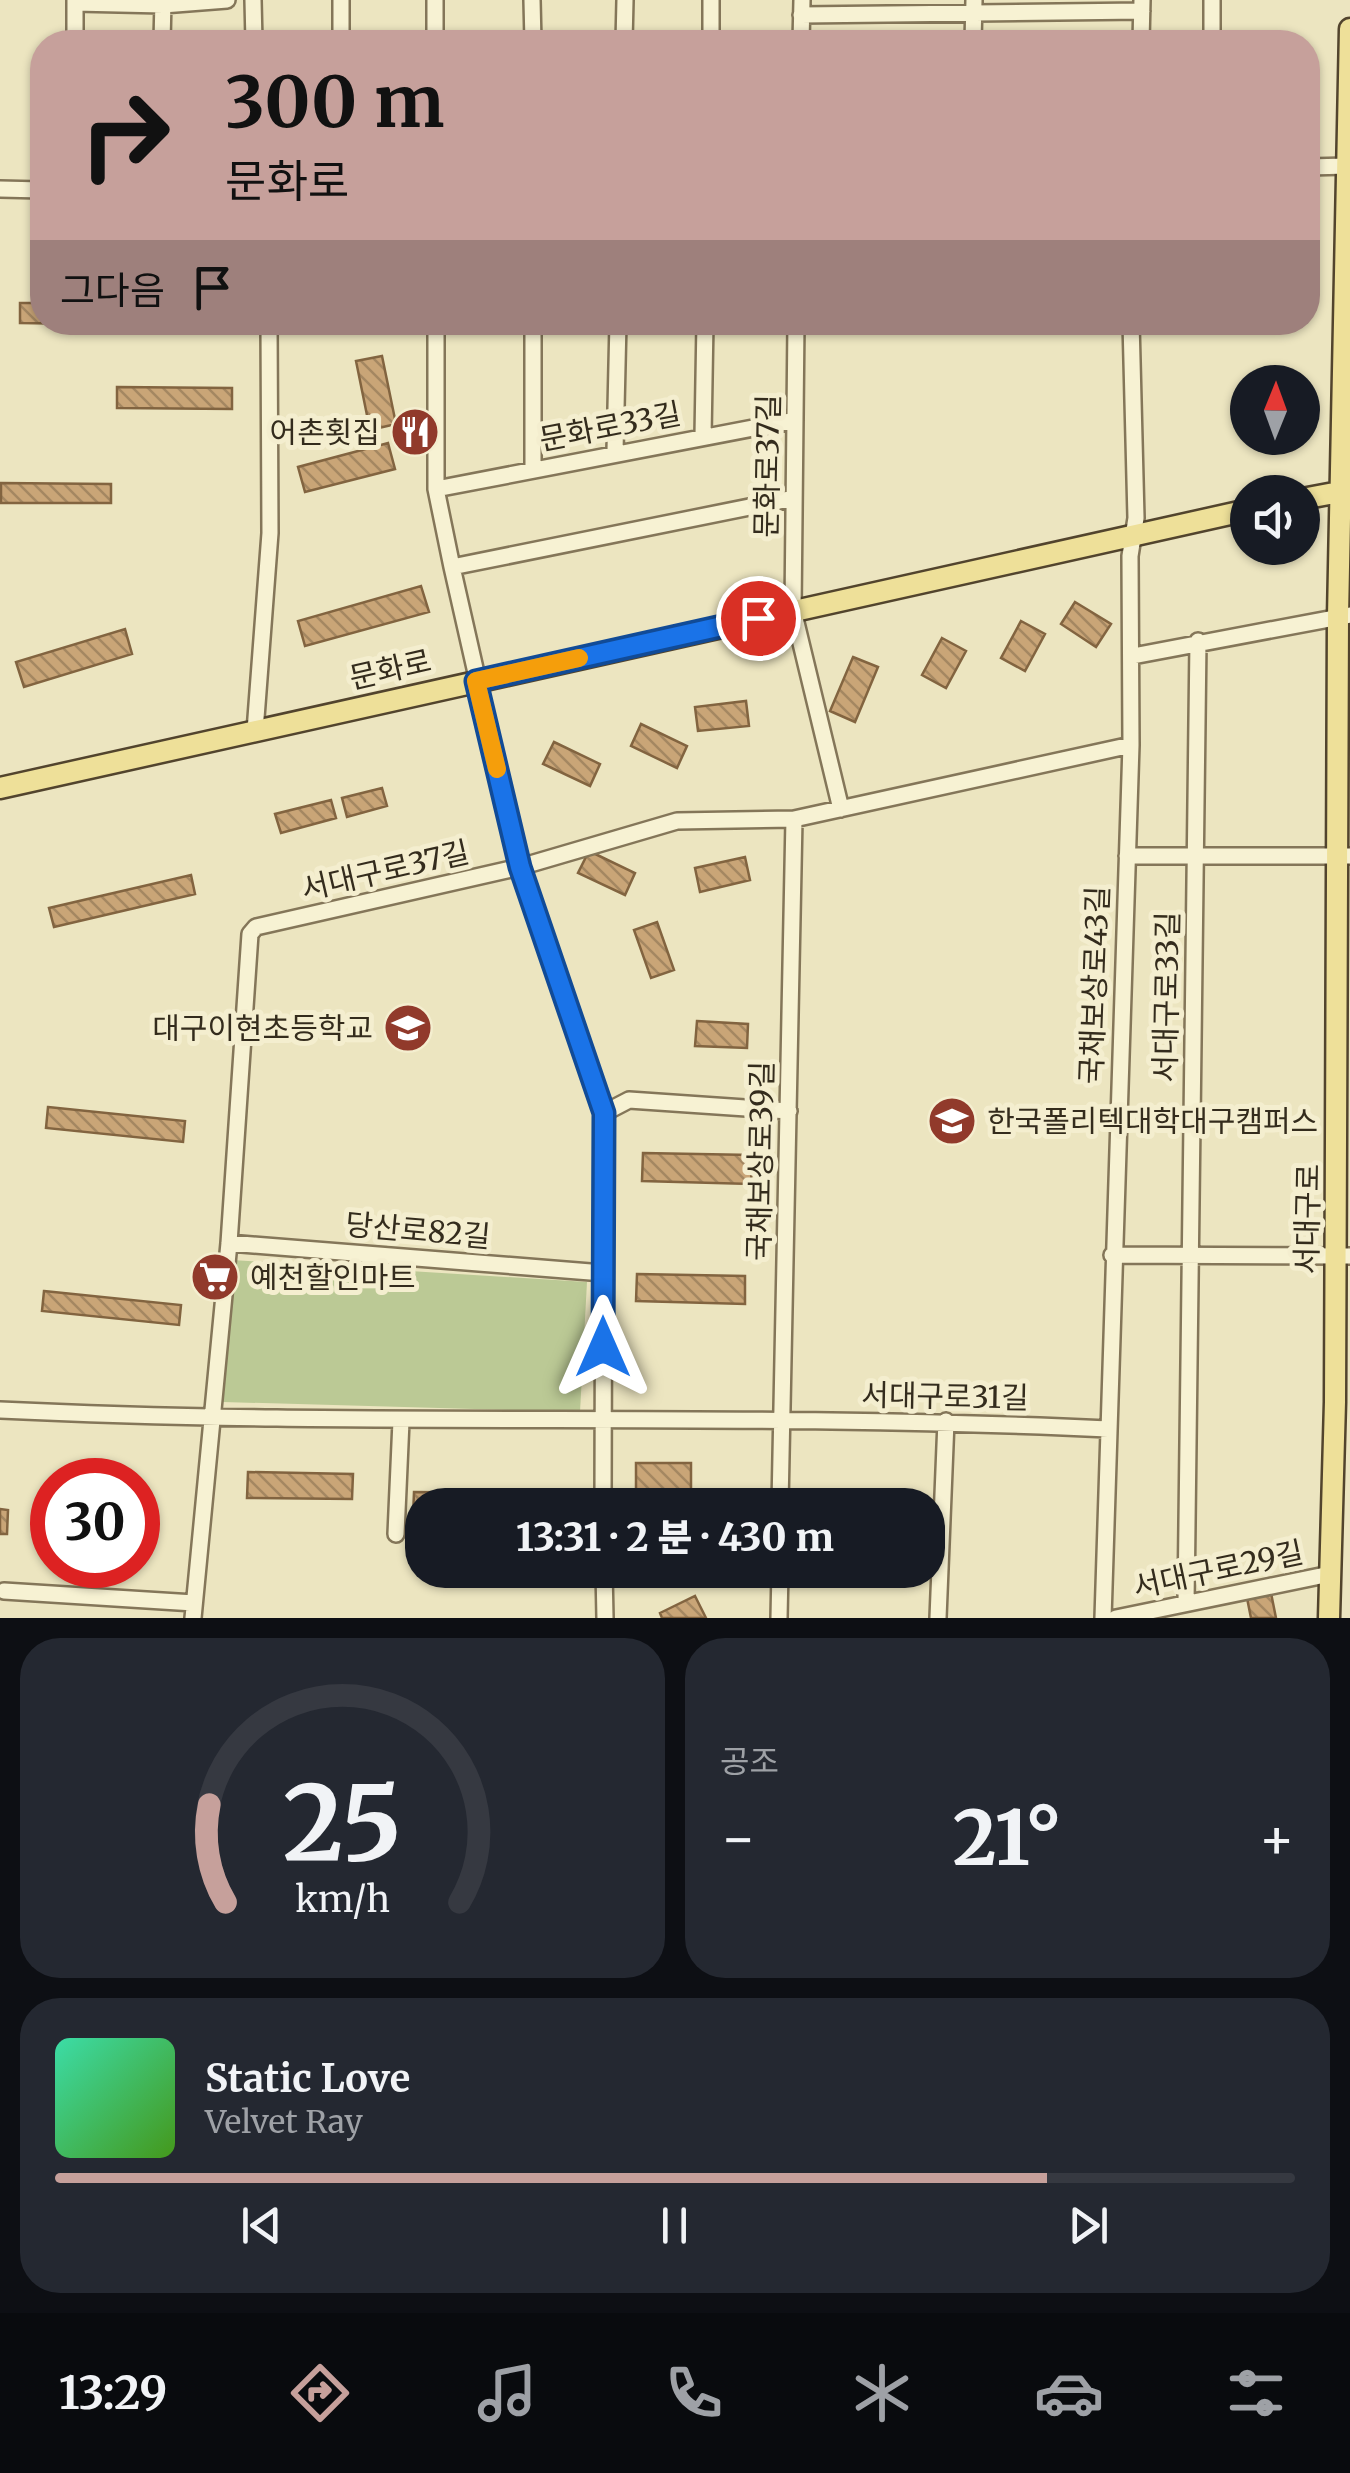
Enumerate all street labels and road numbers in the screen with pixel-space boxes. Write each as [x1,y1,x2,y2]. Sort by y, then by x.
street label: 문화로33길 [536,394,684,458]
street label: 문화로37길 [747,394,787,538]
street label: 문화로 [345,641,435,697]
street label: 서대구로37길 [297,832,473,908]
street label: 국채보상로43길 [1072,885,1116,1085]
street label: 서대구로33길 [1146,911,1186,1083]
street label: 국채보상로39길 [739,1061,781,1261]
street label: 서대구로 [1287,1163,1327,1275]
street label: 당산로82길 [344,1205,492,1255]
street label: 서대구로31길 [861,1376,1029,1416]
street label: 서대구로29길 [1129,1532,1307,1606]

